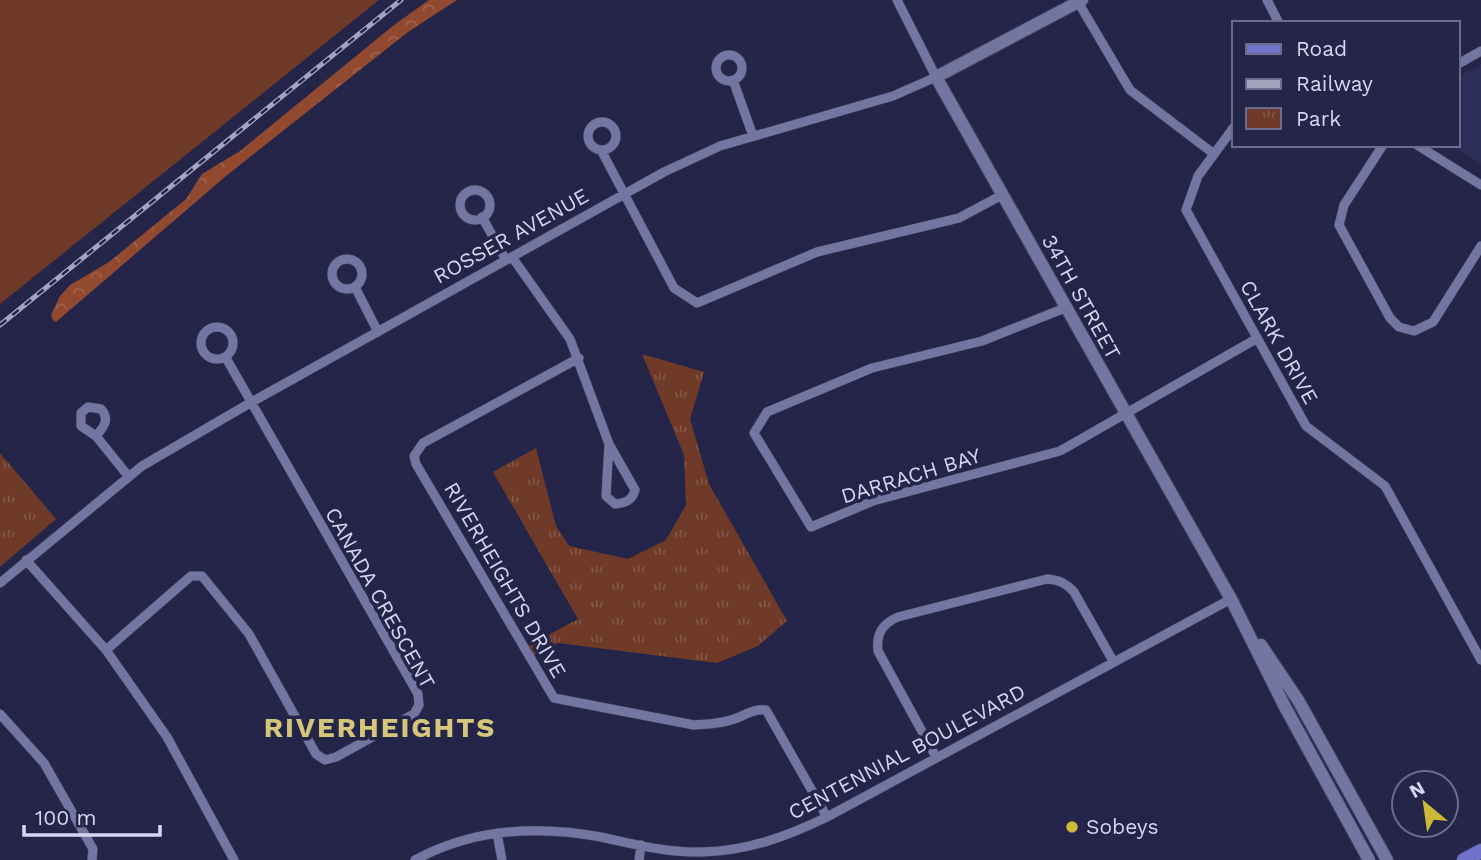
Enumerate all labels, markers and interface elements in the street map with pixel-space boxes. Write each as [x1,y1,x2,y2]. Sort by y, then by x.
legend [1232,21,1460,147]
text: Road [1296,36,1347,61]
text: Railway [1296,71,1373,96]
text: Park [1296,106,1341,131]
street label: ROSSER AVENUE [429,183,593,289]
street label: 34TH STREET [1037,230,1126,364]
street label: CLARK DRIVE [1235,275,1324,408]
street label: DARRACH BAY [838,442,984,509]
street label: RIVERHEIGHTS DRIVE [439,477,572,682]
street label: CANADA CRESCENT [320,503,441,693]
street label: CENTENNIAL BOULEVARD [784,678,1030,825]
district label: RIVERHEIGHTS [264,711,496,744]
north arrow [1390,769,1460,839]
text: N [1405,776,1429,803]
scale bar [24,794,161,838]
text: 100 m [35,805,97,830]
place label: Sobeys [1086,814,1158,839]
marker: Sobeys [1064,819,1080,835]

